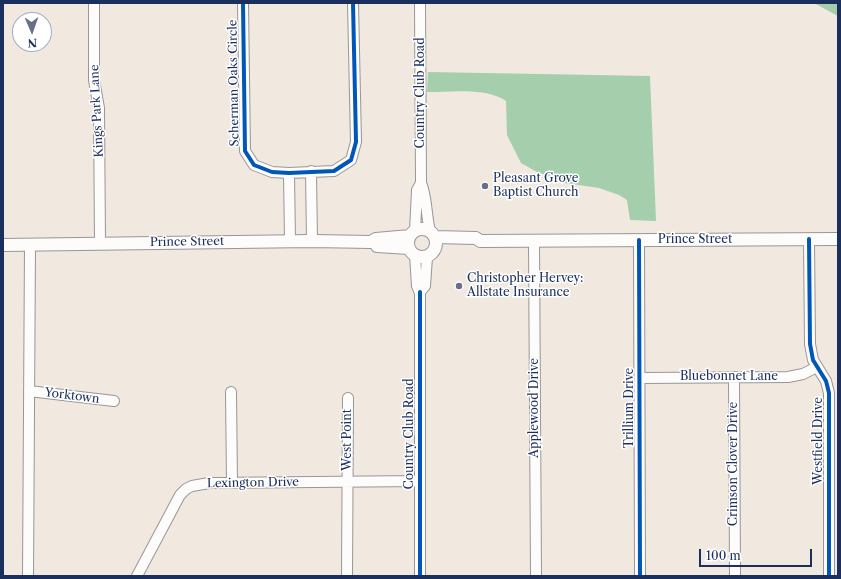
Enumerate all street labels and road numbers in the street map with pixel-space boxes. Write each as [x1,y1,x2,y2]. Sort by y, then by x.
street label: Scherman Oaks Circle [226,19,242,147]
street label: Country Club Road [414,37,428,149]
street label: Kings Park Lane [87,64,107,158]
street label: Prince Street [658,233,732,247]
street label: Prince Street [150,234,224,250]
street label: Applewood Drive [528,358,542,458]
street label: Trillium Drive [623,368,637,448]
street label: Bluebonnet Lane [680,370,778,384]
street label: Country Club Road [403,378,417,490]
street label: Yorktown [44,385,100,407]
street label: Westfield Drive [812,397,826,485]
street label: Crimson Clover Drive [727,402,741,526]
street label: West Point [341,409,355,471]
street label: Lexington Drive [207,475,299,491]

